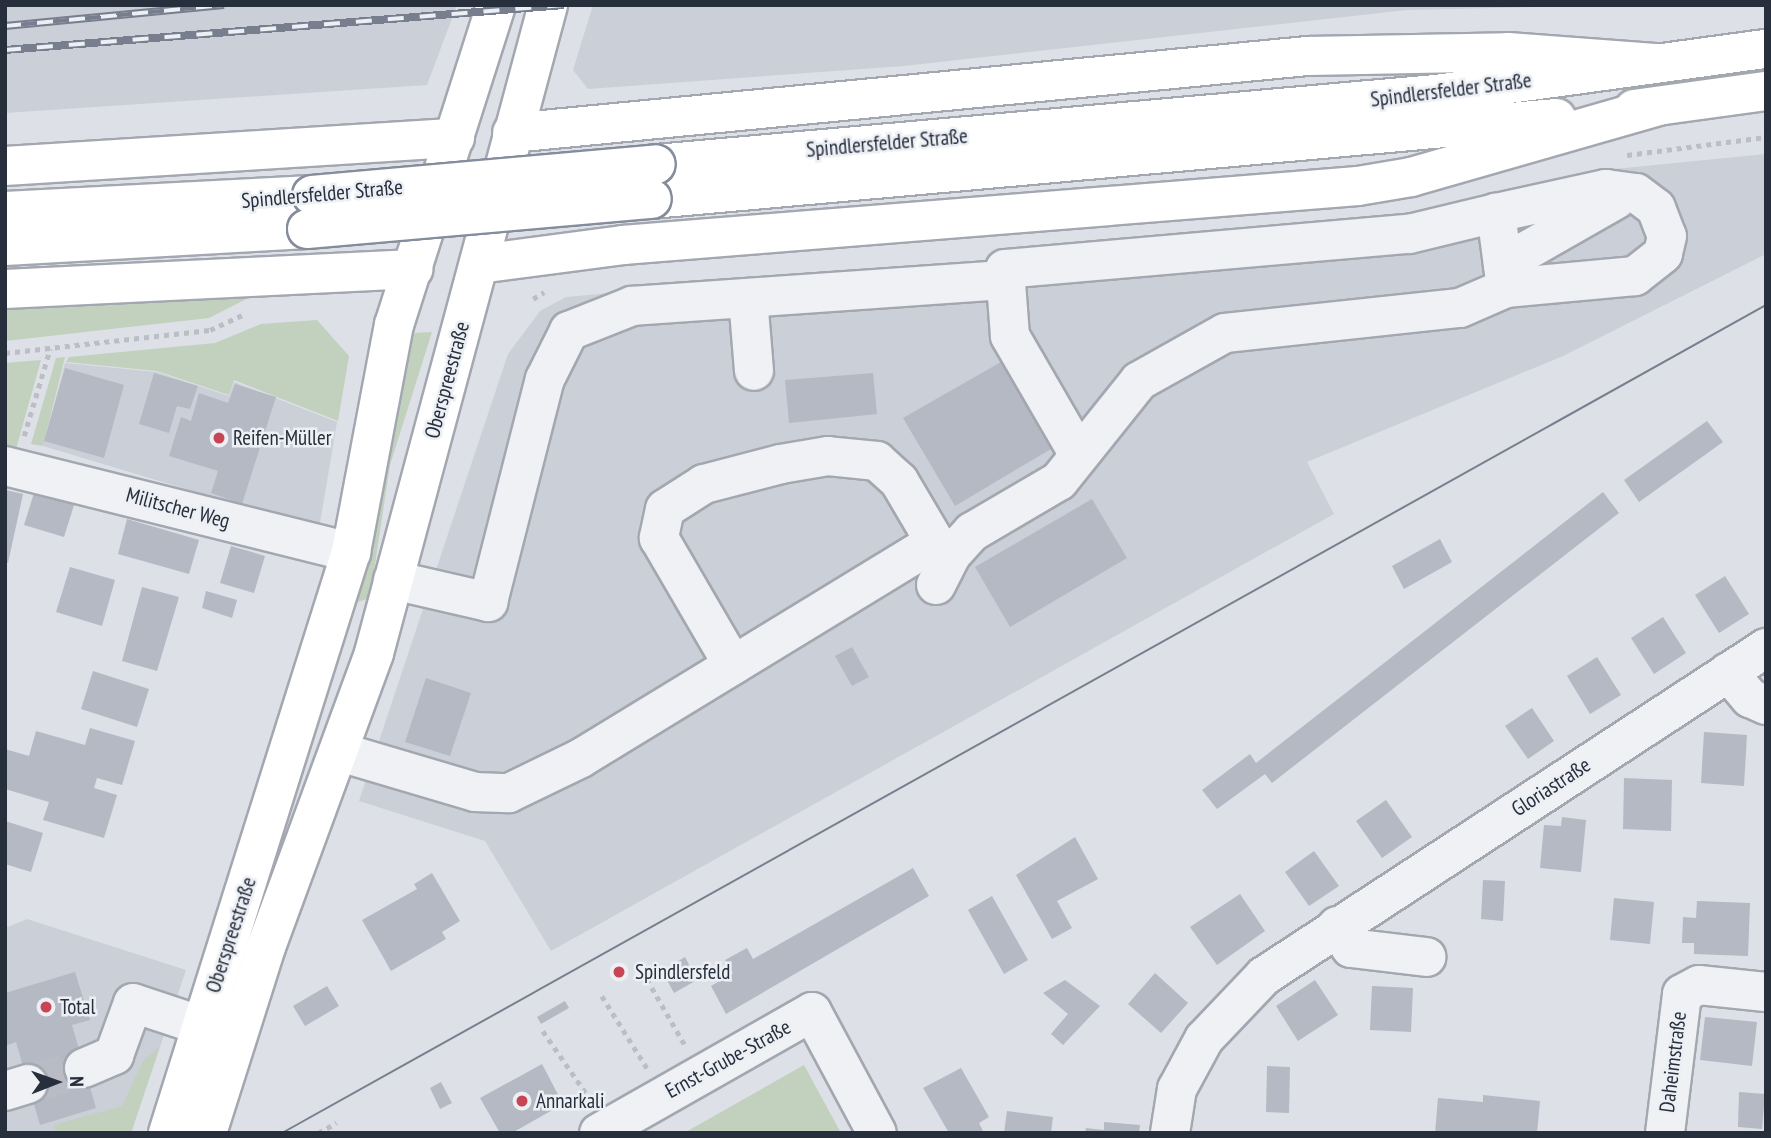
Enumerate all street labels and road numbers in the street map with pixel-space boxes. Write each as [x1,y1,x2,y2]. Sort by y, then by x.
street label: Spindlersfelder Straße [1369,68,1533,112]
street label: Spindlersfelder Straße [805,123,969,163]
street label: Spindlersfelder Straße [240,174,404,214]
street label: Oberspreestraße [419,319,475,441]
street label: Militscher Weg [123,482,233,534]
street label: Gloriastraße [1507,752,1595,822]
street label: Oberspreestraße [200,874,262,996]
street label: Daheimstraße [1654,1010,1692,1114]
street label: Ernst-Grube-Straße [661,1014,795,1104]

